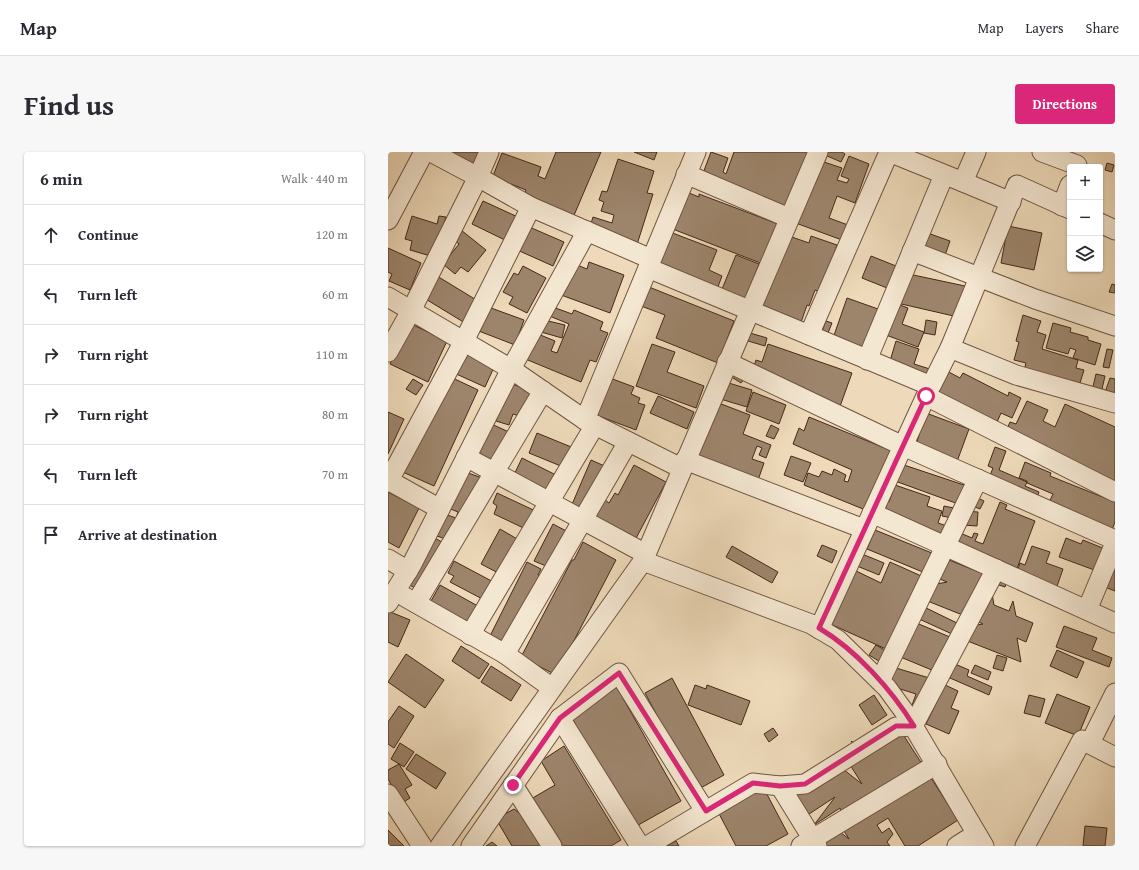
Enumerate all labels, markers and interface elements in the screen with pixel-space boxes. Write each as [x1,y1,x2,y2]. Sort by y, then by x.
text: Map [20,14,57,42]
text: Map [978,18,1004,38]
text: Layers [1026,18,1064,38]
text: Share [1086,18,1119,38]
text: Find us [24,84,114,125]
button: Directions [1015,84,1115,124]
map controls [1067,164,1103,272]
button: + [1067,164,1103,200]
text: 6 min [40,166,82,191]
text: Walk · 440 m [281,169,348,188]
button: − [1067,200,1103,236]
icon: ahead [40,224,62,246]
text: Continue [78,224,139,245]
text: 120 m [316,225,348,244]
button: layers [1067,236,1103,272]
icon: left [40,284,62,306]
text: Turn left [78,284,137,305]
text: 60 m [322,285,348,304]
icon: right [40,344,62,366]
text: Turn right [78,344,149,365]
text: 110 m [316,345,348,364]
route start [917,387,935,405]
icon: right [40,404,62,426]
text: Turn right [78,404,149,425]
text: 80 m [322,405,348,424]
icon: left [40,464,62,486]
text: Turn left [78,464,137,485]
text: 70 m [322,465,348,484]
icon: arrive [40,524,62,546]
text: Arrive at destination [78,524,217,545]
route end [504,776,522,794]

